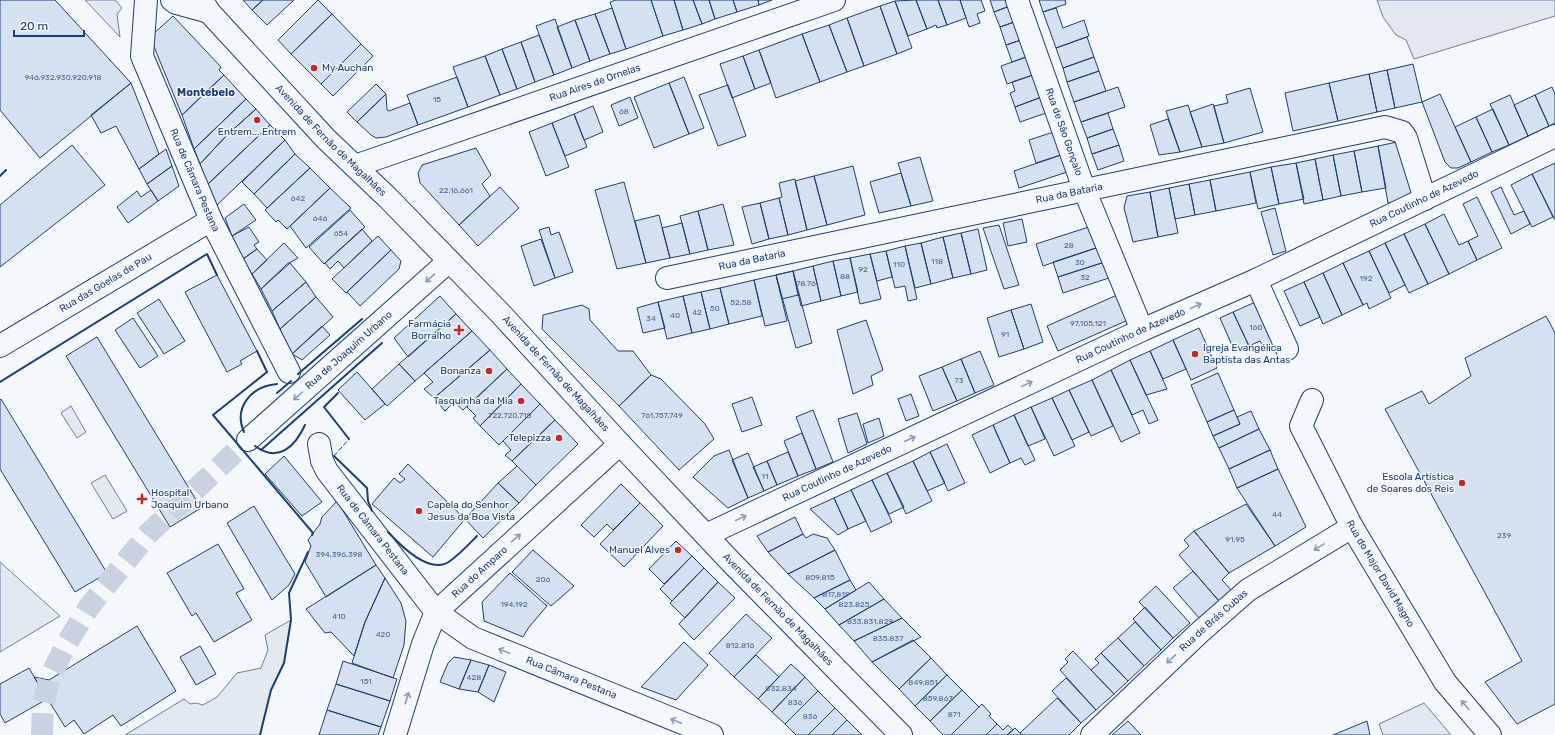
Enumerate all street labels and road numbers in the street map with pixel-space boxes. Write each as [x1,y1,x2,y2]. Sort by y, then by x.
street label: Rua Aires de Ornelas [548,61,642,104]
street label: Avenida de Fernão de Magalhães [273,82,389,199]
street label: Rua de São Gonçalo [1043,86,1085,178]
street label: Rua de Câmara Pestana [167,127,222,234]
street label: Rua Coutinho de Azevedo [1368,168,1481,230]
street label: Rua da Bataria [1035,181,1104,206]
street label: Rua da Bataria [718,247,787,273]
street label: Rua das Goelas de Pau [57,251,154,315]
street label: Rua Coutinho de Azevedo [1074,306,1188,366]
street label: Rua de Joaquim Urbano [303,308,395,392]
street label: Avenida de Fernão de Magalhães [500,313,612,434]
street label: Rua Coutinho de Azevedo [781,442,894,504]
street label: Rua de Câmara Pestana [334,482,411,578]
street label: Rua do Major David Magno [1344,518,1417,630]
street label: Rua do Amparo [449,544,510,600]
street label: Avenida de Fernão de Magalhães [720,551,835,668]
street label: Rua de Brás Cubas [1177,587,1250,654]
street label: Rua Câmara Pestana [524,654,619,702]

